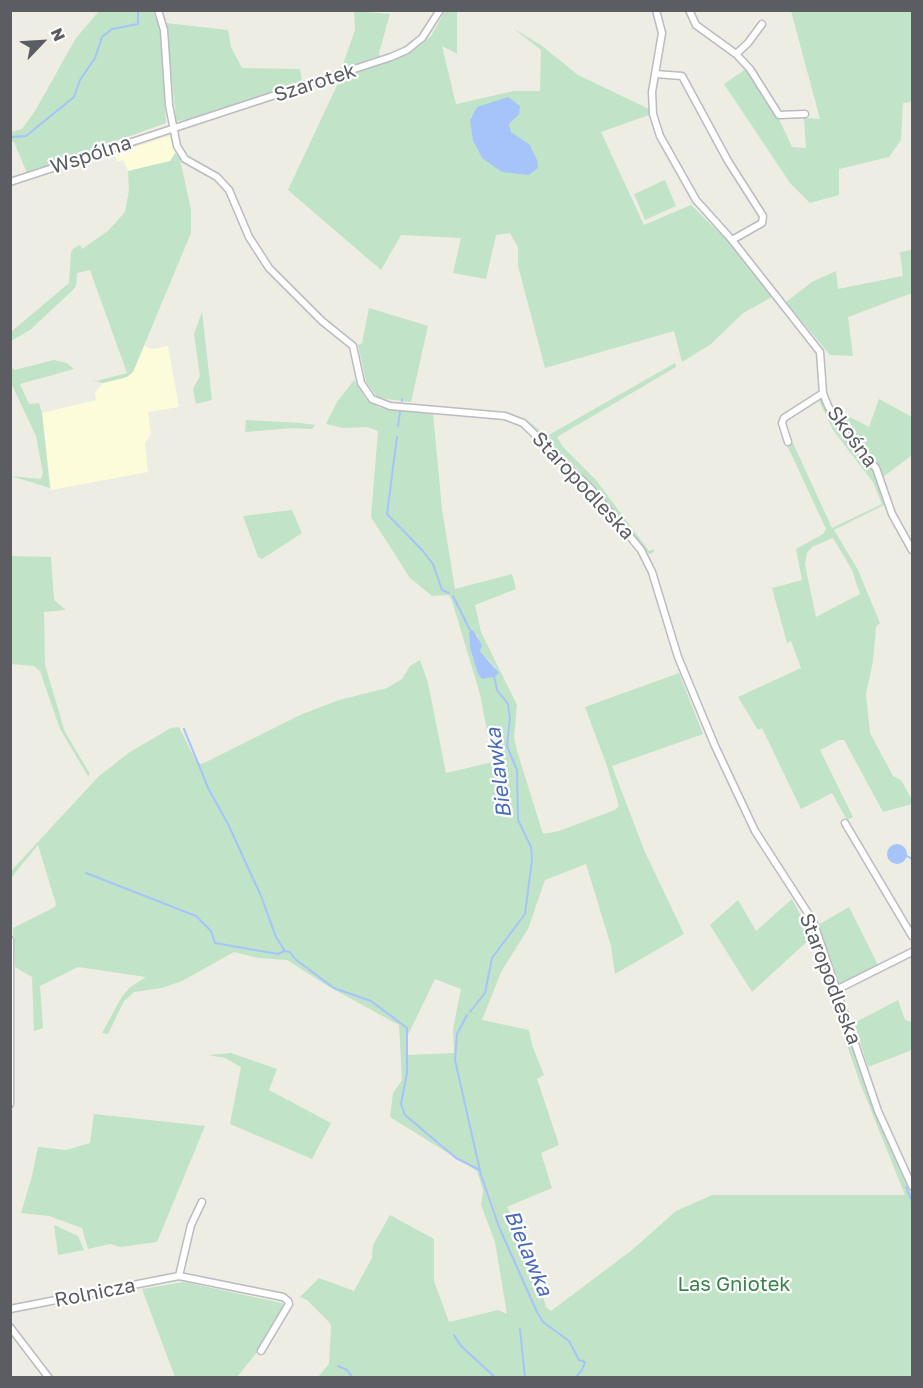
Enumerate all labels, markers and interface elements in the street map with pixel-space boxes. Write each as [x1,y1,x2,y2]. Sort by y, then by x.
north arrow [12,12,72,72]
text: N [47,25,70,44]
street label: Szarotek [271,59,359,107]
street label: Wspólna [48,131,134,179]
street label: Skośna [822,402,882,472]
street label: Staropodleska [527,427,639,545]
water label: Bielawka [481,726,517,820]
street label: Staropodleska [794,910,866,1048]
water label: Bielawka [499,1206,557,1300]
street label: Rolnicza [53,1273,137,1313]
park label: Las Gniotek [677,1273,791,1297]

